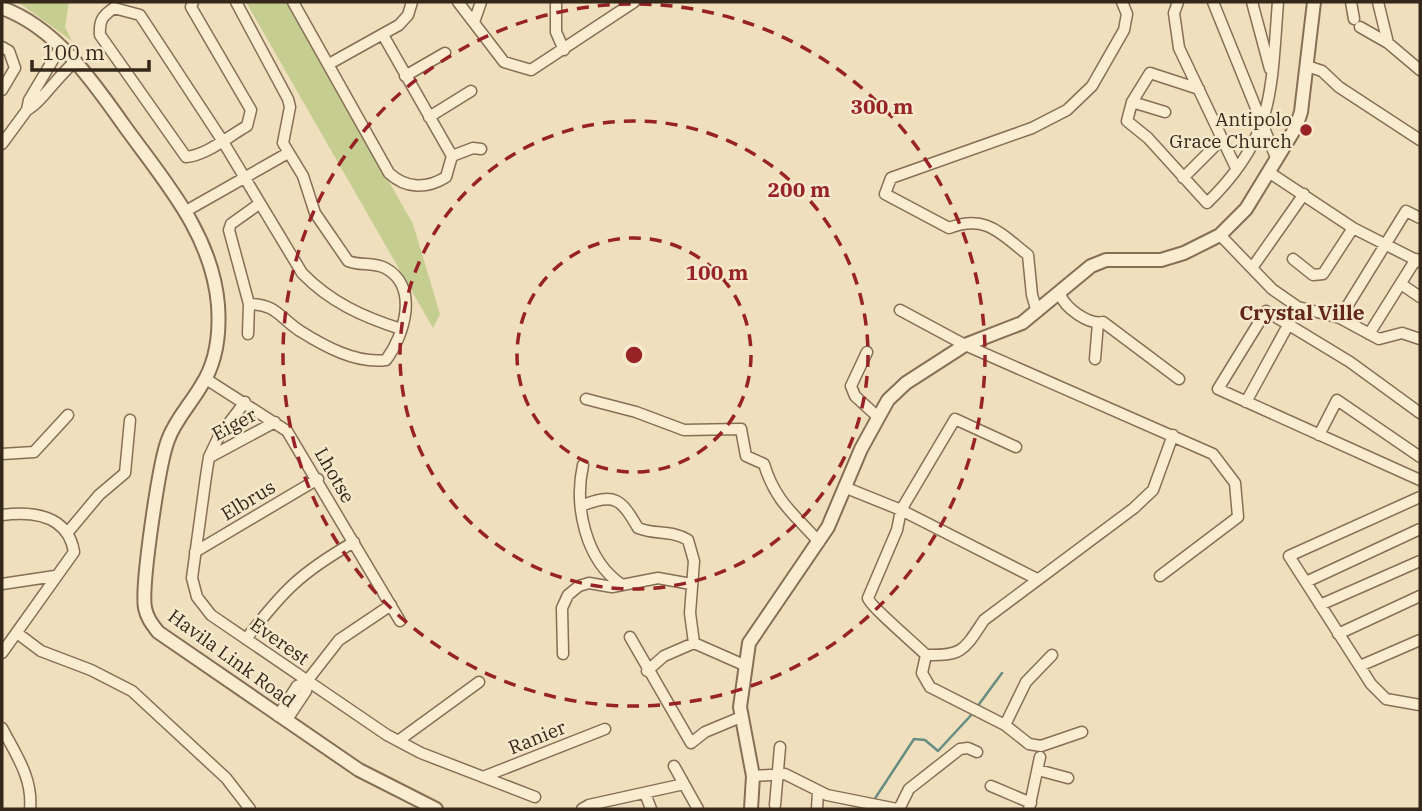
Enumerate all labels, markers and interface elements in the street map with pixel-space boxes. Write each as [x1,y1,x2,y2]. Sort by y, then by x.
scale bar [32,28,149,72]
text: 100 m [42,38,105,66]
text: 300 m [850,92,914,120]
place label: Antipolo Grace Church [1169,107,1292,153]
marker: Antipolo Grace Church [1298,122,1314,138]
text: 200 m [767,175,831,203]
text: 100 m [685,258,749,286]
district label: Crystal Ville [1239,298,1365,326]
centre of rings [622,343,646,367]
street label: Eiger [208,402,261,446]
street label: Lhotse [310,443,360,507]
street label: Elbrus [216,475,280,525]
street label: Havila Link Road [163,604,301,712]
street label: Everest [246,612,314,670]
street label: Ranier [505,714,570,759]

